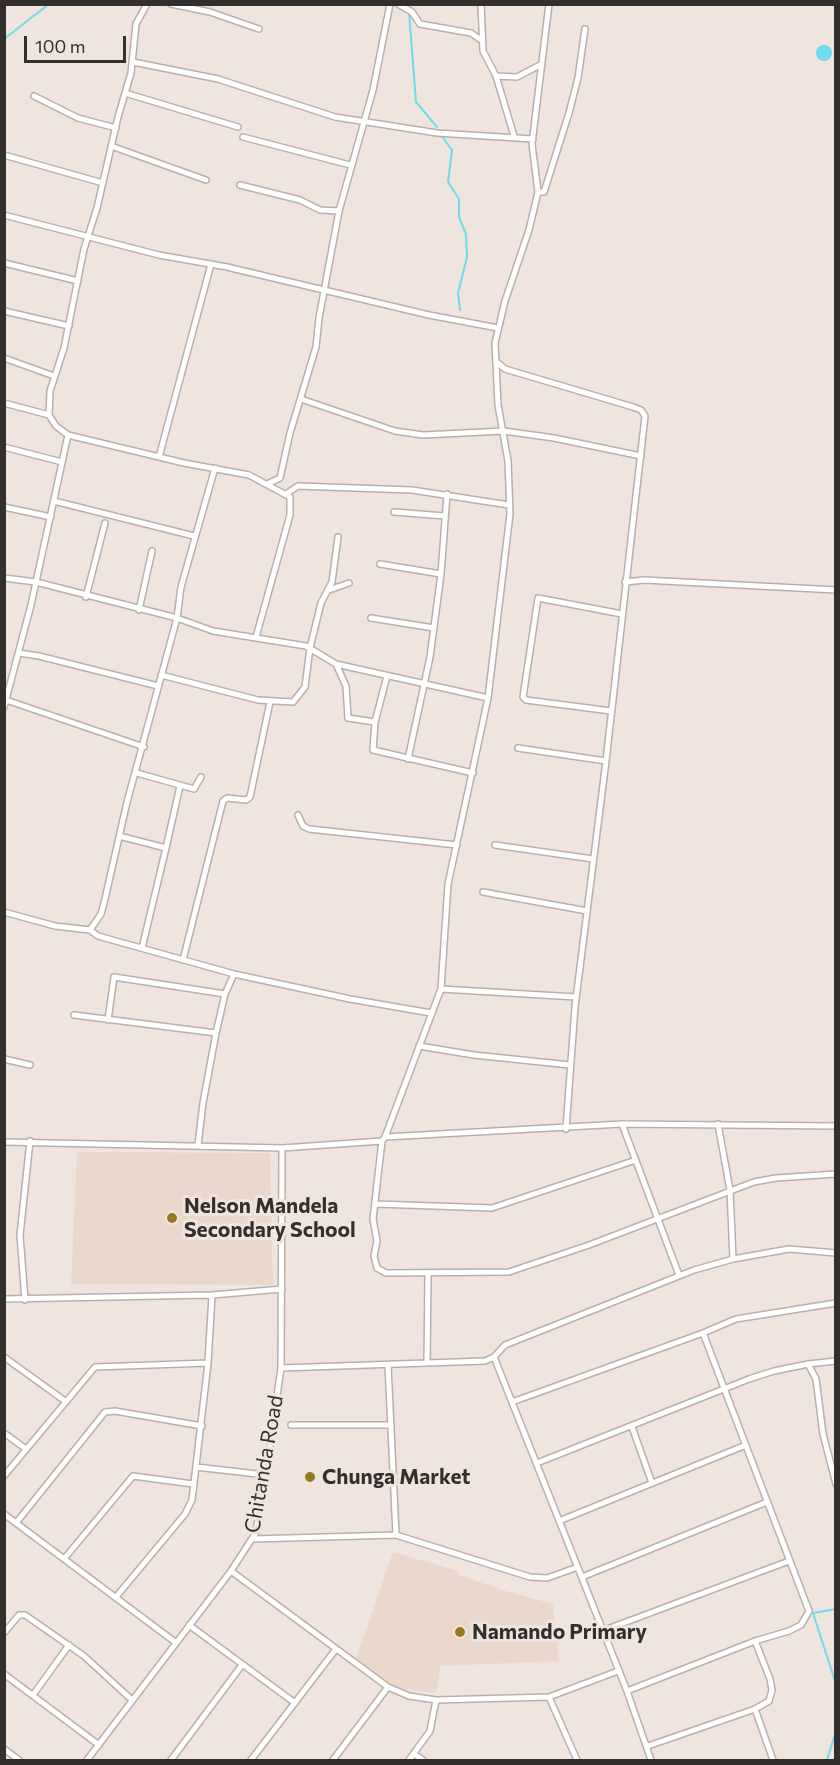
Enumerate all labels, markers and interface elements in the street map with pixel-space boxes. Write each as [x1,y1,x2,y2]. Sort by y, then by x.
scale bar [27,24,129,62]
text: 100 m [35,35,85,57]
place label: Nelson Mandela Secondary School [184,1193,356,1243]
marker: Nelson Mandela Secondary School [165,1211,179,1225]
street label: Chitanda Road [239,1393,289,1535]
place label: Chunga Market [322,1464,470,1490]
marker: Chunga Market [303,1470,317,1484]
place label: Namando Primary [472,1619,647,1645]
marker: Namando Primary [453,1625,467,1639]

